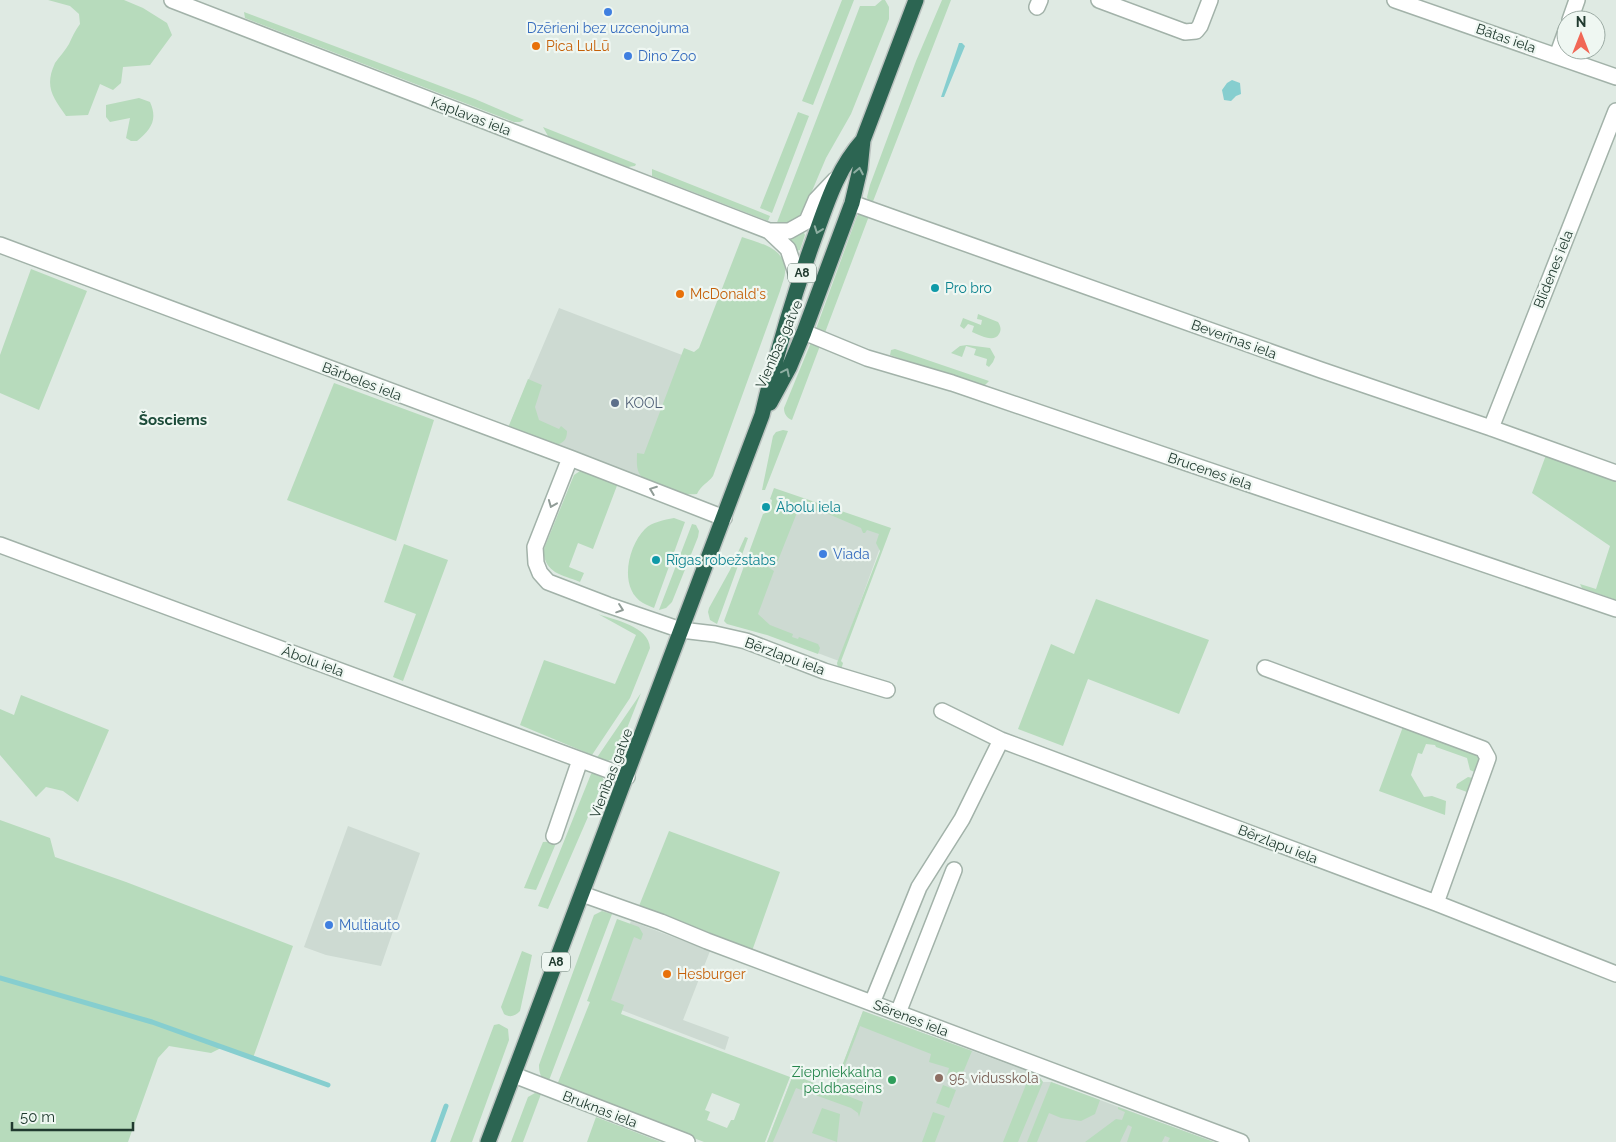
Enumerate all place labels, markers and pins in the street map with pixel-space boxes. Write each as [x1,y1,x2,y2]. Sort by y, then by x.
marker: Dzērieni bez uzcenojuma [602,6,614,18]
place label: Dzērieni bez uzcenojuma [527,20,689,36]
place label: Pica LuLū [546,38,610,54]
marker: Pica LuLū [530,40,542,52]
place label: Dino Zoo [638,48,696,64]
marker: Dino Zoo [622,50,634,62]
place label: Pro bro [945,280,992,296]
marker: Pro bro [929,282,941,294]
place label: McDonald's [690,286,766,302]
marker: McDonald's [674,288,686,300]
place label: KOOL [625,395,663,411]
marker: KOOL [609,397,621,409]
place label: Ābolu iela [776,498,841,515]
marker: Ābolu iela [760,501,772,513]
place label: Viada [833,546,870,562]
marker: Viada [817,548,829,560]
place label: Rīgas robežstabs [666,552,776,568]
marker: Rīgas robežstabs [650,554,662,566]
place label: Multiauto [339,917,400,933]
marker: Multiauto [323,919,335,931]
place label: Hesburger [677,966,746,982]
marker: Hesburger [661,968,673,980]
place label: Ziepniekkalna peldbaseins [792,1064,882,1096]
place label: 95. vidusskola [949,1070,1039,1086]
marker: 95. vidusskola [933,1072,945,1084]
marker: Ziepniekkalna peldbaseins [886,1074,898,1086]

